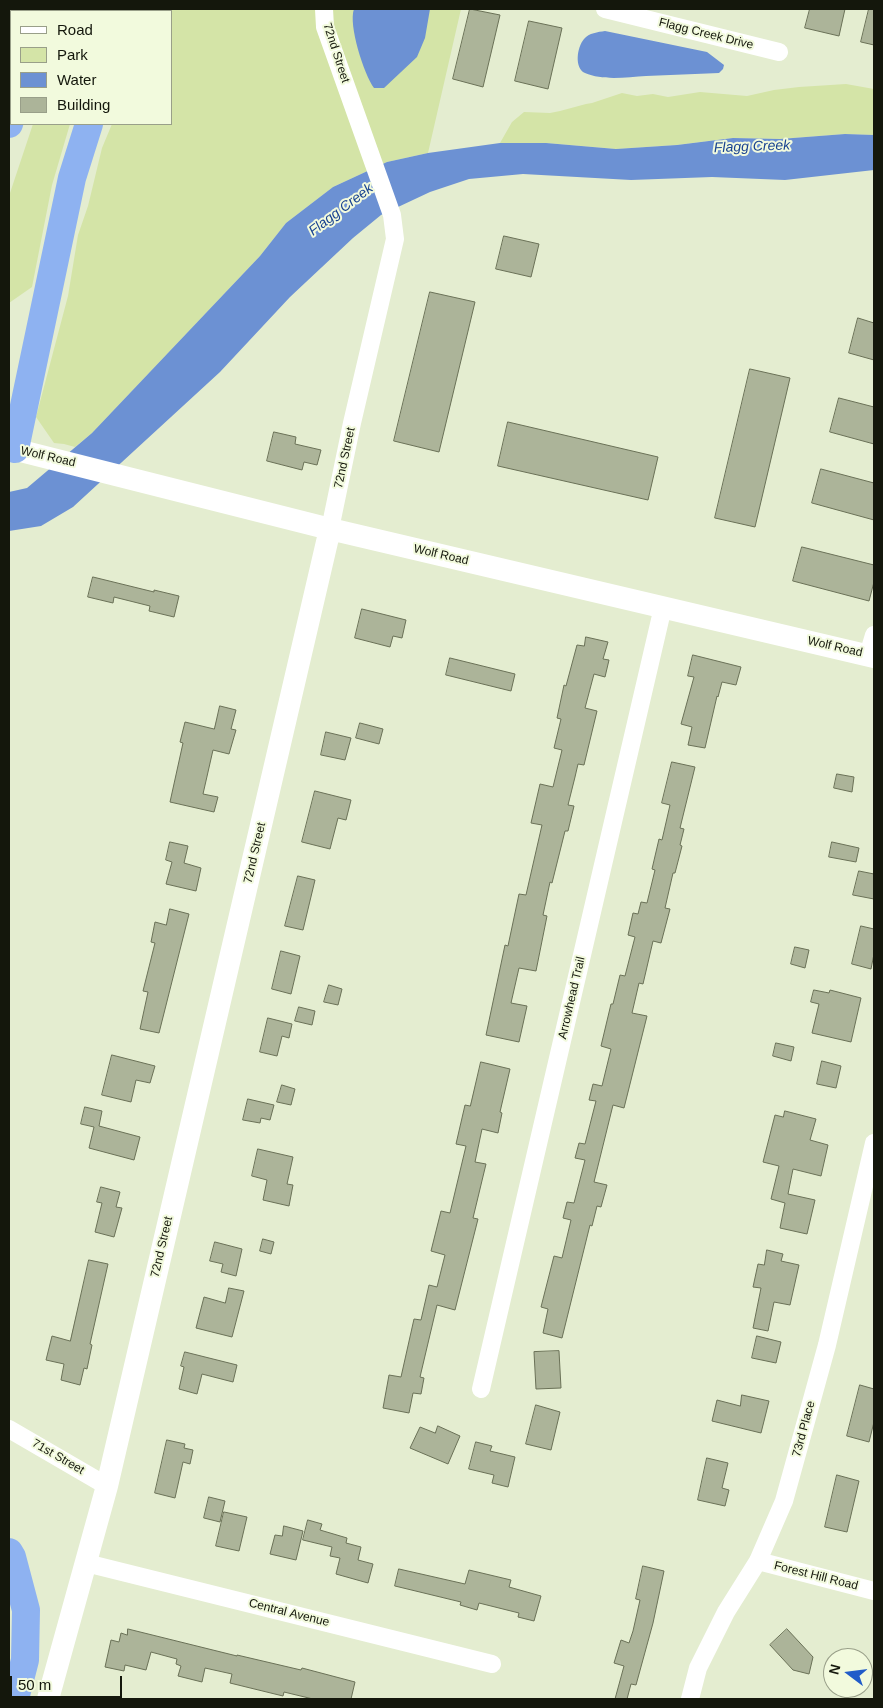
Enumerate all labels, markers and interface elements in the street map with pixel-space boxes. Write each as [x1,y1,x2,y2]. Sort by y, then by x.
legend [10,10,172,125]
street label: Flagg Creek Drive [657,15,755,53]
text: Road [57,21,93,38]
street label: 72nd Street [320,21,352,85]
text: Park [57,46,88,63]
text: Water [57,71,96,88]
text: Building [57,96,110,113]
water label: Flagg Creek [714,137,790,157]
water label: Flagg Creek [305,180,377,240]
street label: 72nd Street [332,426,358,490]
street label: Wolf Road [19,444,77,470]
street label: Wolf Road [412,542,470,568]
street label: Wolf Road [806,634,864,660]
street label: 72nd Street [241,821,269,885]
street label: Arrowhead Trail [556,955,588,1041]
street label: 72nd Street [148,1215,176,1279]
street label: 73rd Place [790,1399,818,1459]
street label: 71st Street [29,1436,87,1478]
street label: Forest Hill Road [773,1559,859,1593]
street label: Central Avenue [247,1596,331,1630]
north arrow [823,1648,873,1698]
text: N [825,1662,844,1676]
scale bar [12,1666,125,1698]
text: 50 m [18,1676,51,1693]

